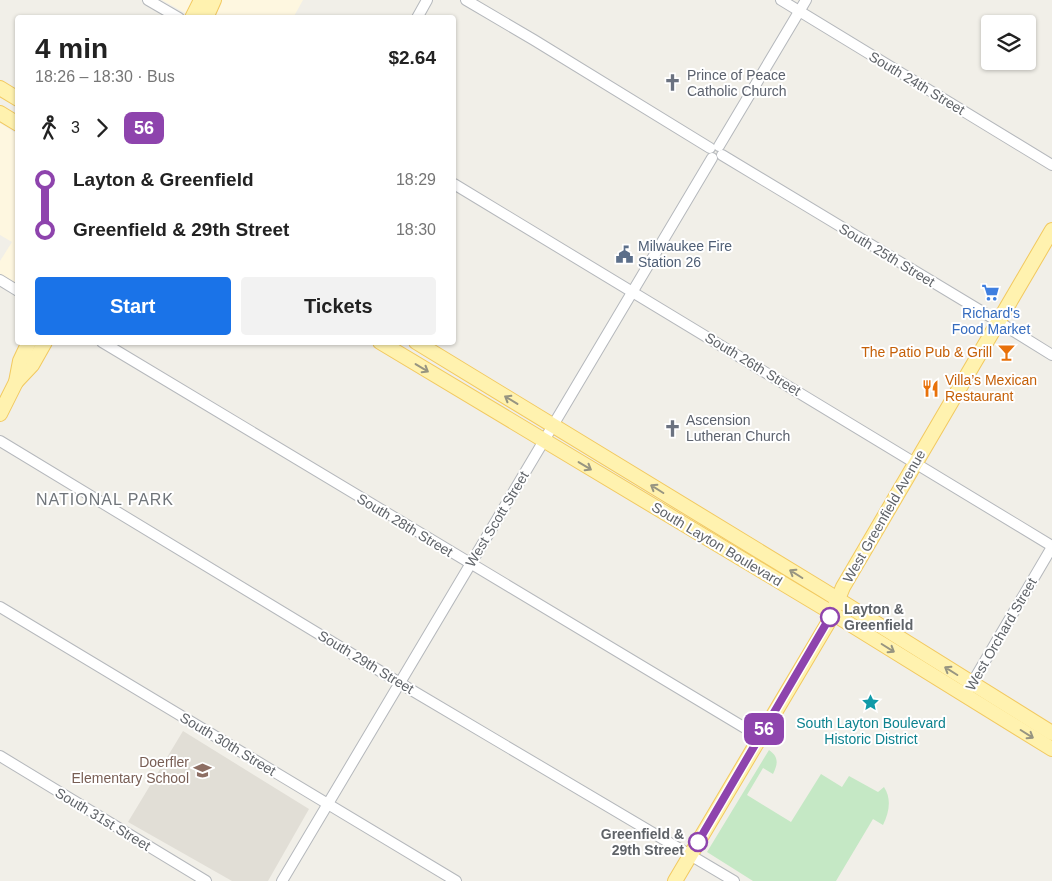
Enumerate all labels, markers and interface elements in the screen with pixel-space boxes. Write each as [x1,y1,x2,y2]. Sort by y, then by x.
map controls [981,15,1036,70]
button: layers [981,15,1036,70]
text: 4 min [35,33,108,64]
text: $2.64 [388,47,436,68]
street label: South 24th Street [866,48,968,118]
place label: Prince of Peace Catholic Church [687,67,787,99]
text: 18:26 – 18:30 · Bus [35,68,175,85]
church icon: Prince of Peace Catholic Church [663,73,683,93]
icon: walk [35,114,63,142]
icon: forward [88,114,116,142]
text: 56 [134,118,154,138]
text: 3 [71,119,80,136]
text: Layton & Greenfield [73,169,254,190]
text: 18:29 [396,171,436,188]
text: Greenfield & 29th Street [73,219,289,240]
street label: South 25th Street [836,220,938,290]
text: 18:30 [396,221,436,238]
place label: Milwaukee Fire Station 26 [638,238,732,270]
public building icon: Milwaukee Fire Station 26 [614,244,634,264]
button: Start [35,277,231,335]
button: Tickets [241,277,436,335]
supermarket icon: Richard's Food Market [981,283,1001,303]
place label: Richard's Food Market [952,305,1030,337]
street label: South 26th Street [702,329,804,399]
bar icon: The Patio Pub & Grill [996,342,1016,362]
place label: The Patio Pub & Grill [861,344,992,360]
one-way arrow [414,363,428,373]
place label: Villa’s Mexican Restaurant [945,372,1037,404]
restaurant icon: Villa’s Mexican Restaurant [921,378,941,398]
one-way arrow [505,394,519,404]
place label: Ascension Lutheran Church [686,412,790,444]
church icon: Ascension Lutheran Church [662,418,682,438]
street label: West Greenfield Avenue [839,447,929,585]
one-way arrow [578,462,592,472]
street label: West Scott Street [462,468,532,570]
one-way arrow [651,483,665,493]
street label: South 28th Street [354,490,456,560]
district label: NATIONAL PARK [36,491,174,508]
street label: South Layton Boulevard [649,499,785,589]
one-way arrow [789,568,803,578]
street label: West Orchard Street [962,575,1040,693]
place label: Layton & Greenfield [844,601,913,633]
marker: Layton & Greenfield [820,607,840,627]
street label: South 29th Street [315,627,417,697]
one-way arrow [881,643,895,653]
one-way arrow [944,666,958,676]
place icon: South Layton Boulevard Historic District [861,693,881,713]
street label: South 30th Street [177,709,279,779]
line badge: 56 [742,713,786,745]
place label: South Layton Boulevard Historic District [796,715,946,747]
text: 56 [754,719,774,739]
one-way arrow [1019,729,1033,739]
place label: Doerfler Elementary School [71,754,189,786]
school or university icon: Doerfler Elementary School [193,760,213,780]
street label: South 31st Street [53,784,154,854]
place label: Greenfield & 29th Street [601,826,684,858]
marker: Greenfield & 29th Street [688,832,708,852]

